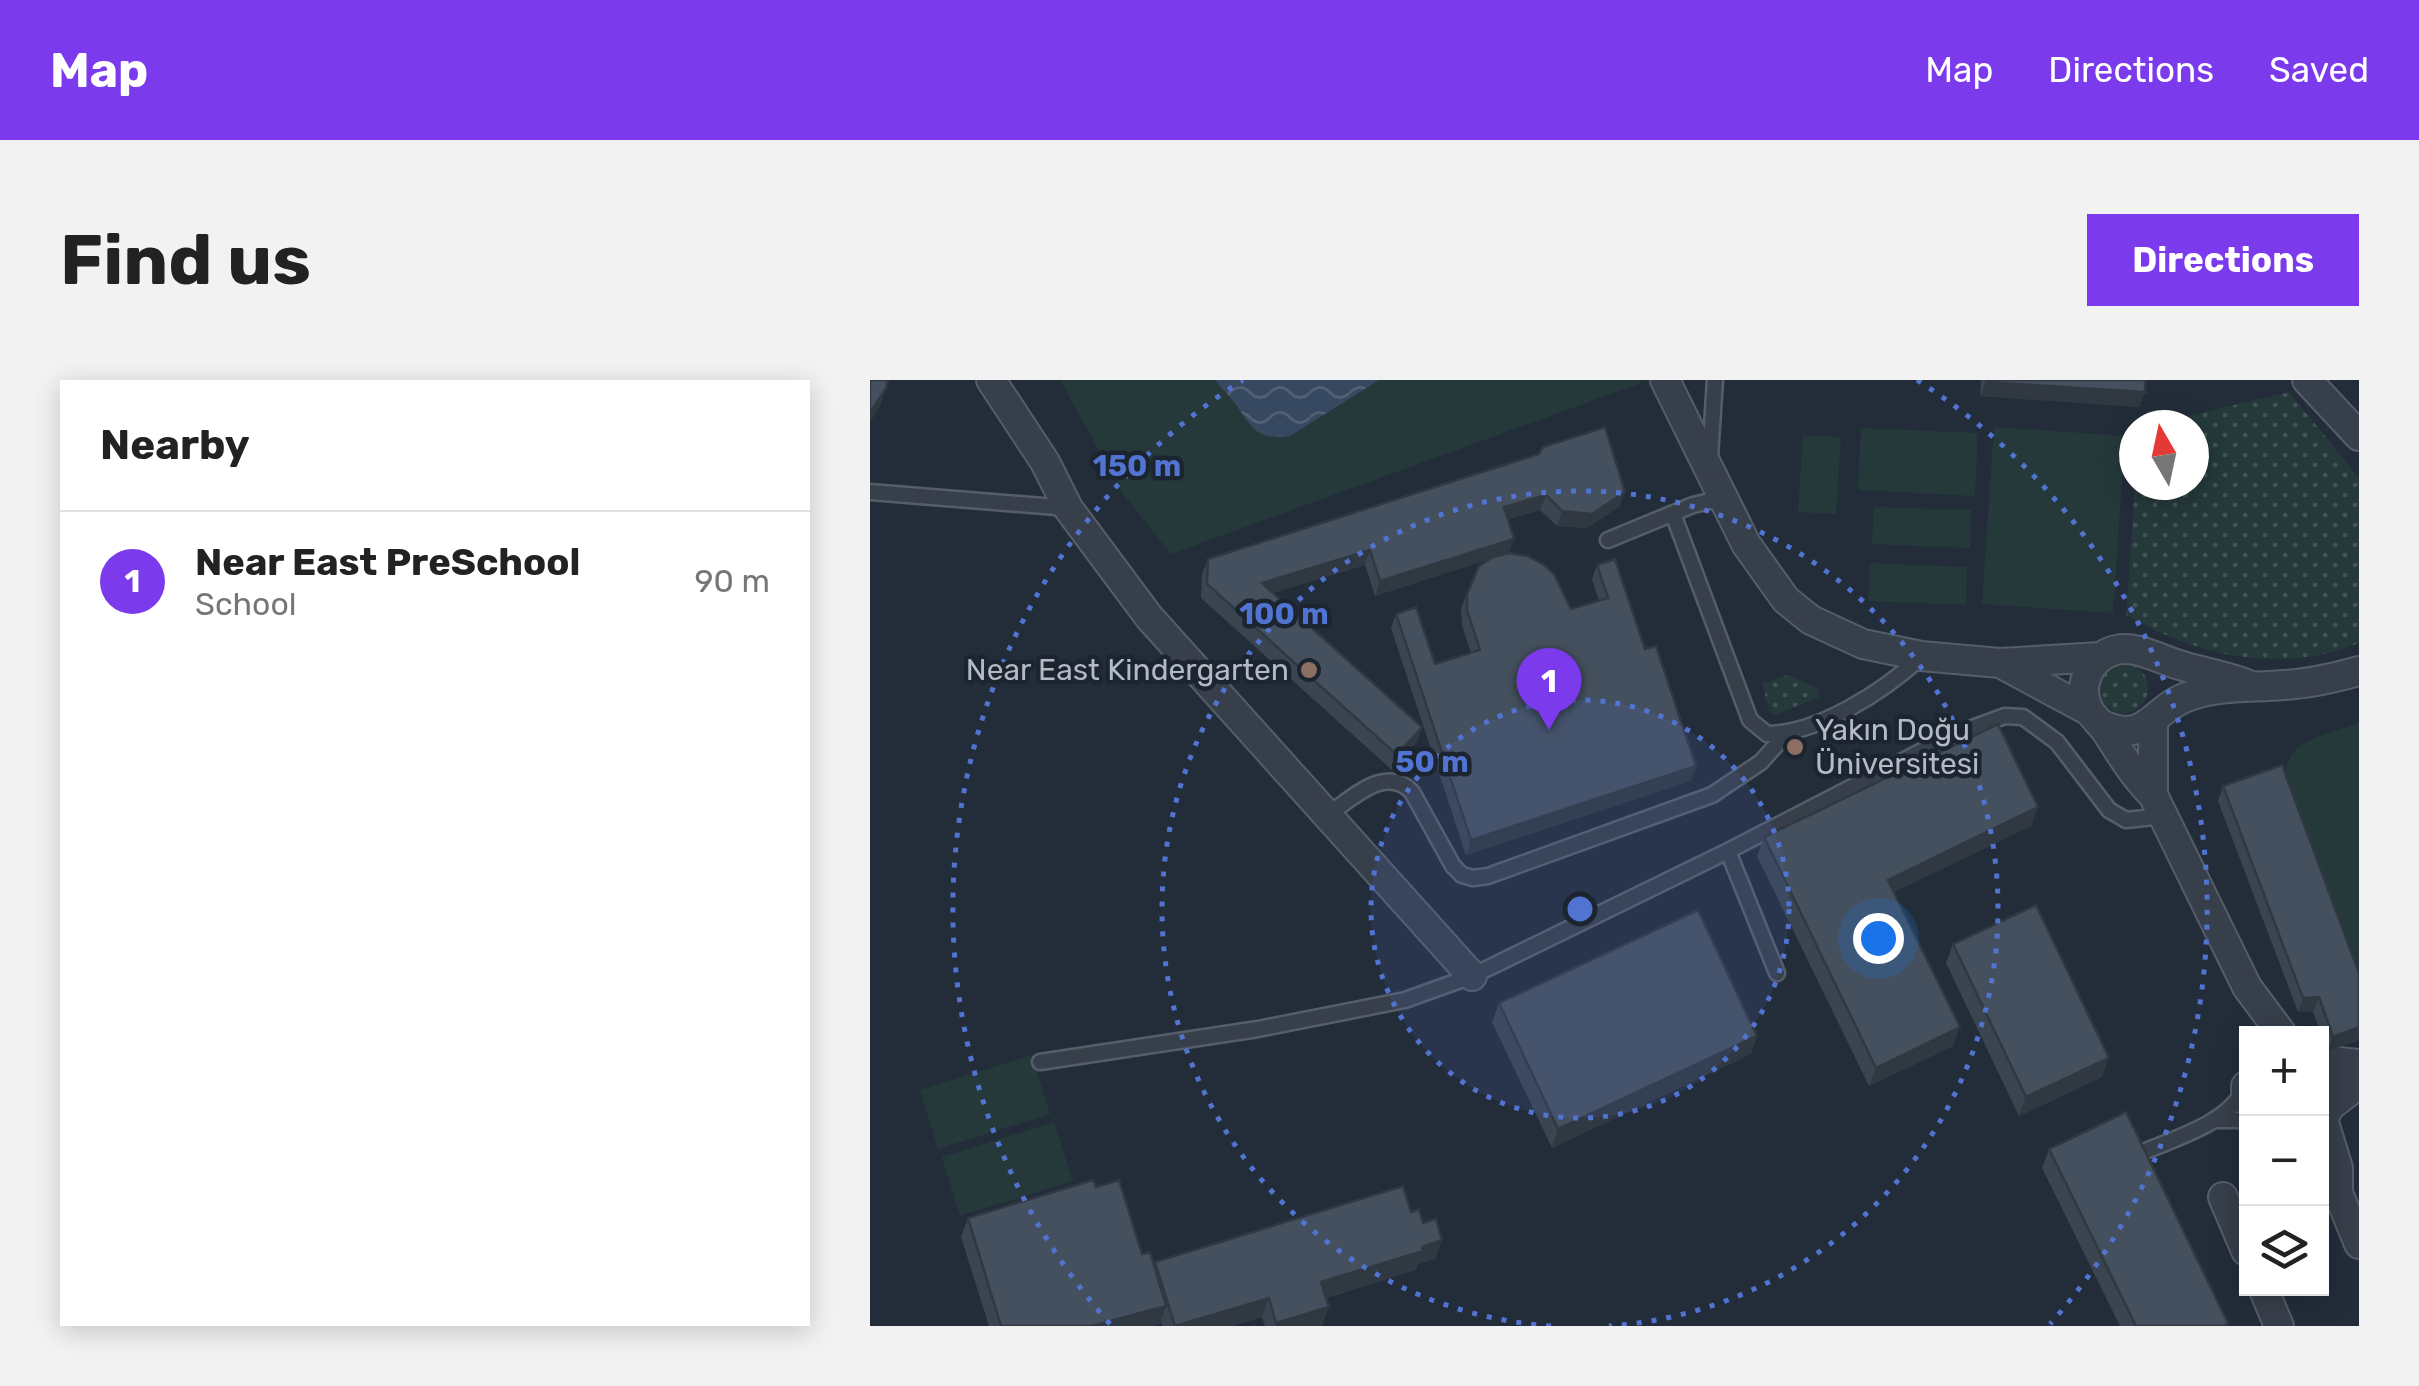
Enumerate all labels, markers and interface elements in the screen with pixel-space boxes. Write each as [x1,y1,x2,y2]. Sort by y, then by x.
text: Map [50,42,148,99]
text: Map [1925,49,1993,91]
text: Directions [2048,49,2214,91]
text: Saved [2269,49,2369,91]
button: Directions [2087,214,2359,306]
text: Find us [60,219,311,302]
north arrow [2119,410,2209,500]
text: Nearby [100,420,250,470]
text: 150 m [1093,448,1181,484]
text: Near East PreSchool [195,539,580,585]
text: 1 [125,562,140,600]
text: 90 m [694,562,770,600]
text: School [195,585,297,623]
text: 100 m [1239,596,1329,632]
pin: 1 [1516,648,1582,730]
place label: Near East Kindergarten [966,652,1289,688]
marker: Near East Kindergarten [1298,659,1320,681]
place label: Yakın Doğu Üniversitesi [1815,712,1979,782]
marker: Yakın Doğu Üniversitesi [1784,736,1806,758]
text: 50 m [1395,744,1469,780]
centre of rings [1562,891,1598,927]
your location [1853,913,1904,964]
map controls [2239,1026,2329,1296]
button: + [2239,1026,2329,1116]
button: − [2239,1116,2329,1206]
button: layers [2239,1206,2329,1296]

